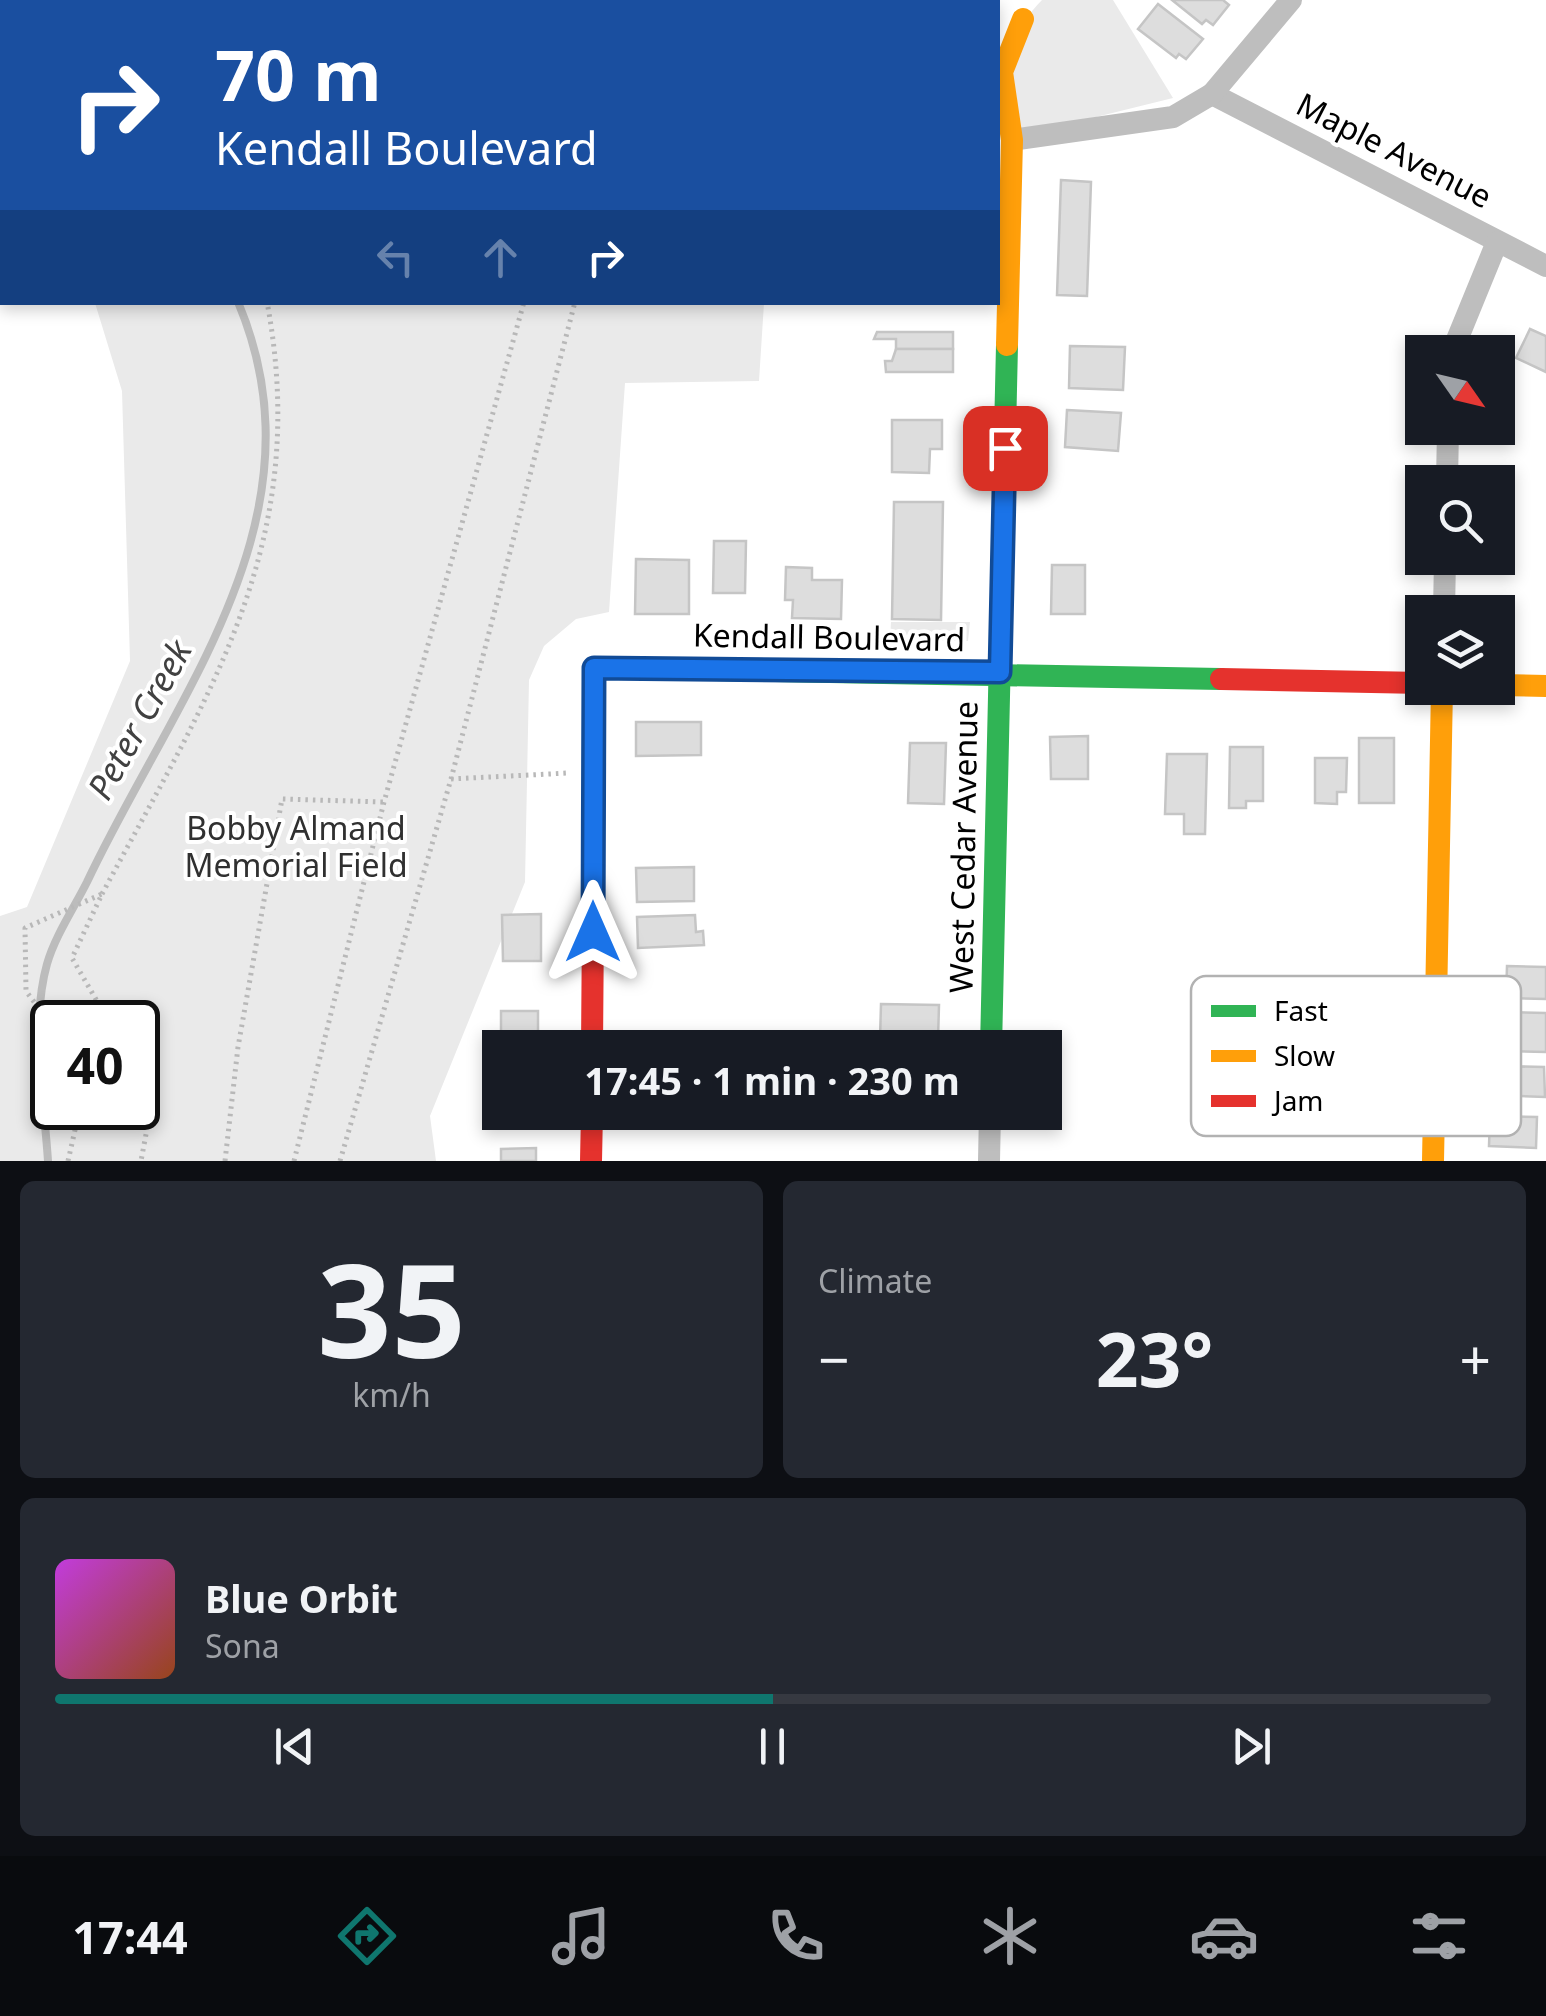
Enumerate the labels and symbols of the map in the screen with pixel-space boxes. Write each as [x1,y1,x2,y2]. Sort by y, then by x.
street label: Maple Avenue [1290,82,1500,217]
north arrow [1405,335,1515,445]
pin [963,406,1048,491]
street label: Kendall Boulevard [693,613,965,660]
water label: Peter Creek [76,630,203,807]
street label: West Cedar Avenue [938,701,987,993]
park label: Bobby Almand Memorial Field [184,806,408,886]
position arrow [541,880,645,984]
legend [1191,976,1521,1136]
text: Fast [1274,991,1328,1029]
speed limit sign: 40 [30,1000,160,1130]
text: Slow [1274,1036,1335,1074]
text: Jam [1271,1081,1324,1119]

